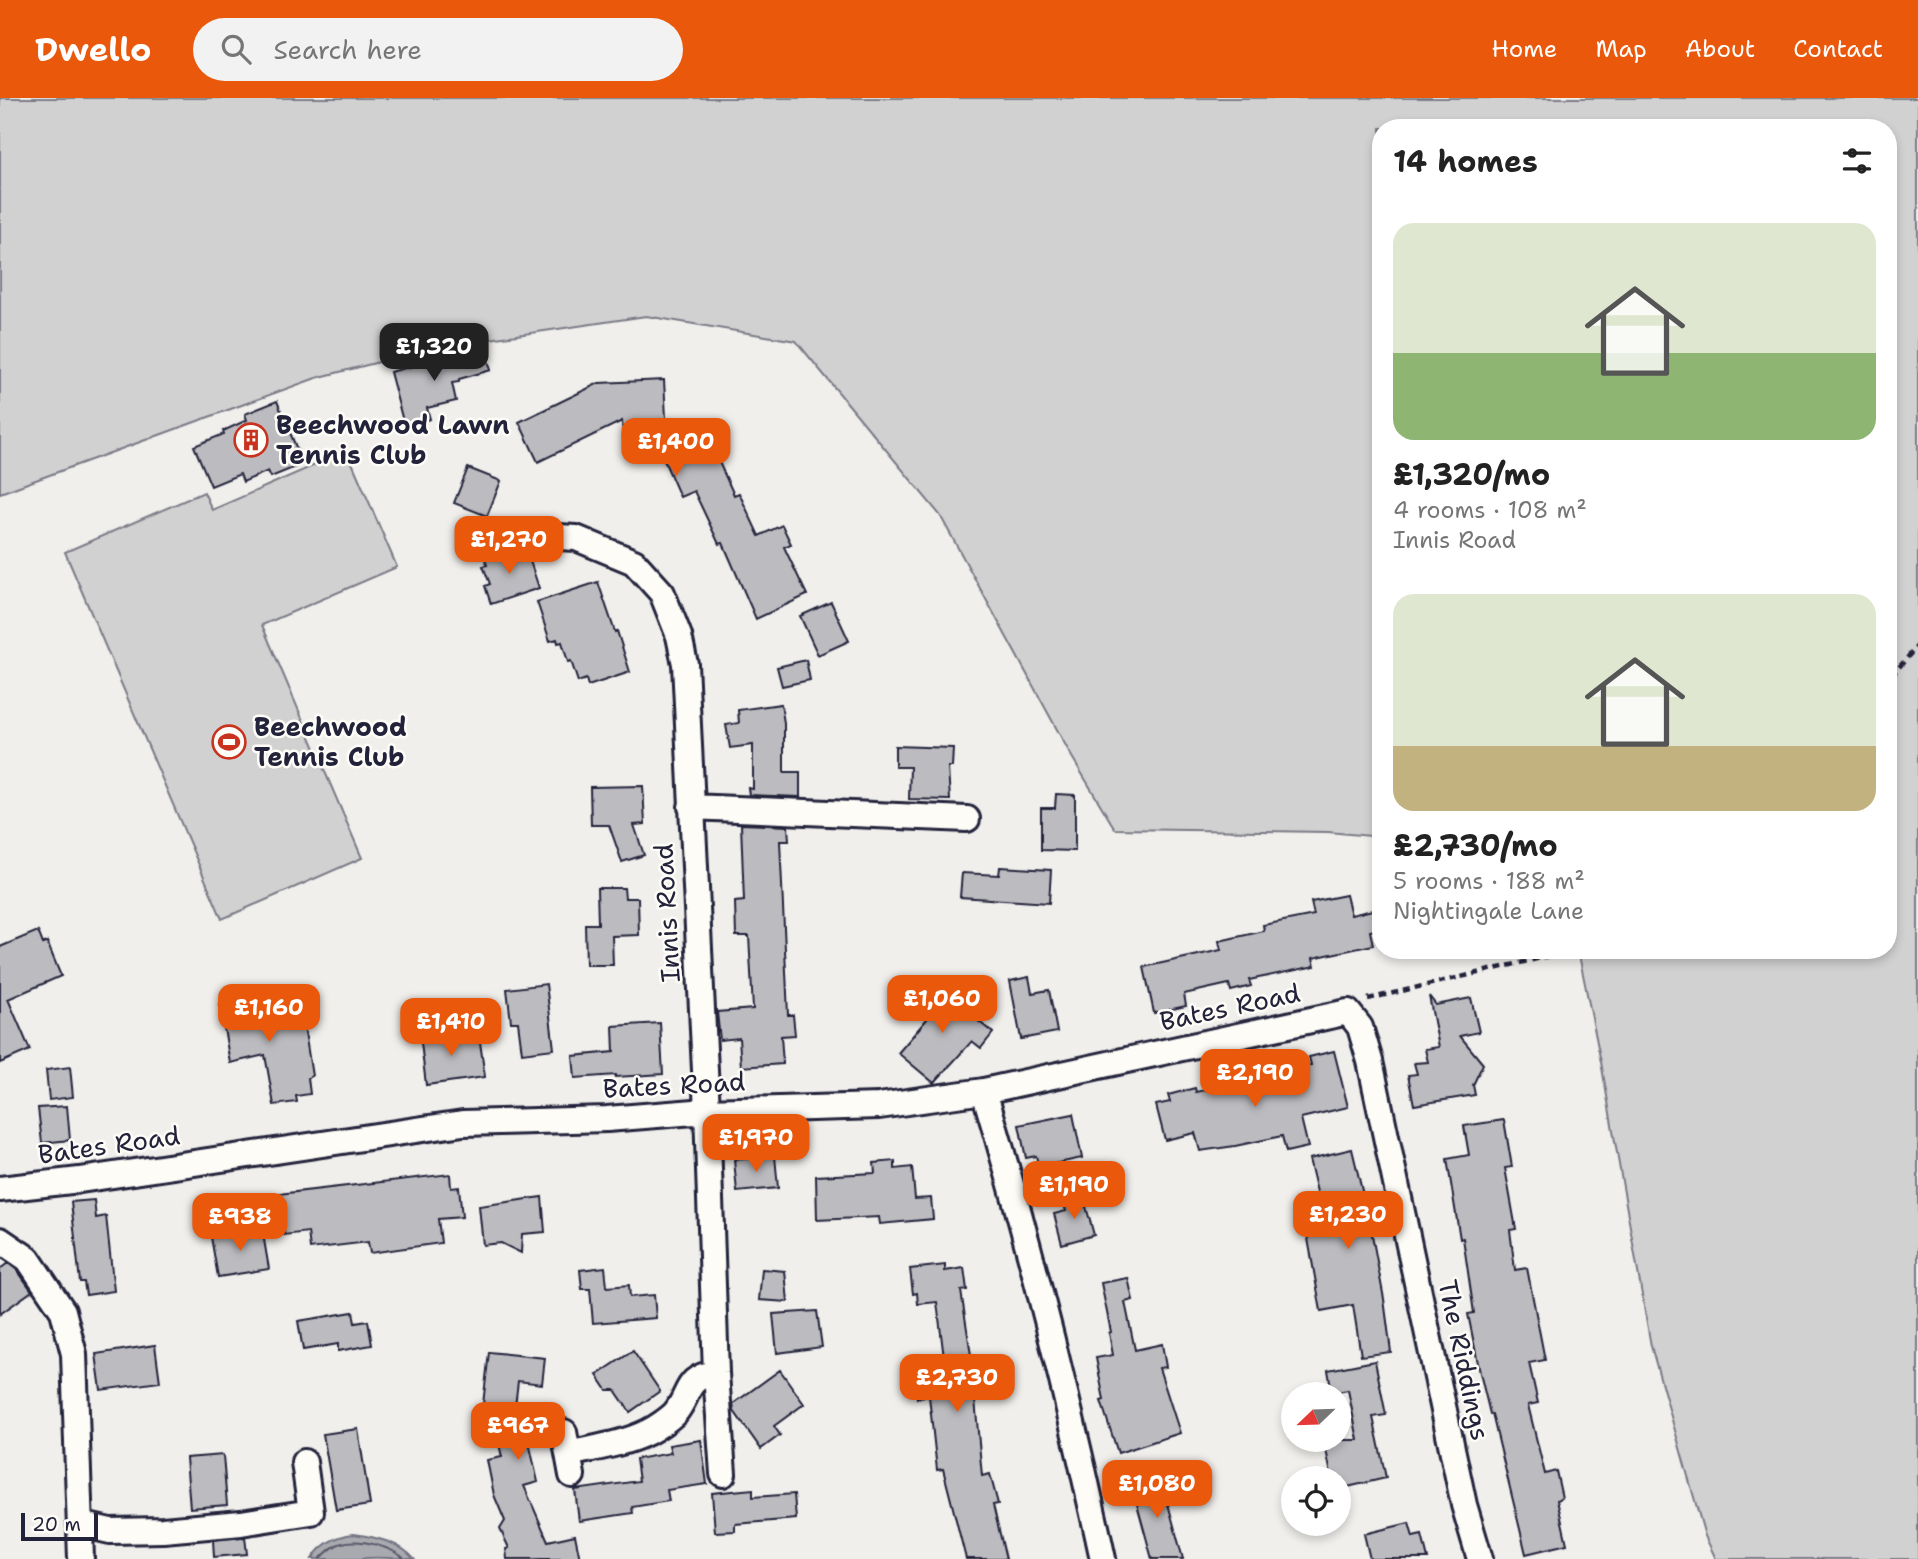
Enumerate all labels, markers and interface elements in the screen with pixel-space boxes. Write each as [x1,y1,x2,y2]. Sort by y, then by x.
search box [193,18,683,81]
text: Dwello [35,27,151,72]
icon: search [217,30,255,68]
text: Search here [273,32,422,67]
text: Home [1491,33,1557,65]
text: Map [1595,33,1647,65]
text: About [1685,33,1755,65]
text: Contact [1793,33,1883,65]
text: 14 homes [1393,141,1538,182]
icon: filters [1838,142,1876,180]
icon: home [1572,268,1698,394]
pin: £1,320 [377,324,491,383]
text: £1,320 [396,331,472,361]
place label: Beechwood Lawn Tennis Club [276,407,510,472]
pin: £1,400 [619,418,733,478]
building icon: Beechwood Lawn Tennis Club [232,421,270,459]
text: £1,400 [637,426,715,456]
text: £1,320/mo [1393,454,1550,495]
text: 4 rooms · 108 m² [1393,495,1587,525]
pin: £1,270 [452,517,566,576]
text: £1,270 [471,524,547,554]
text: Innis Road [1393,525,1516,555]
icon: home [1572,639,1698,765]
place label: Beechwood Tennis Club [254,709,407,774]
sports icon: Beechwood Tennis Club [210,723,248,761]
text: £2,730/mo [1393,825,1558,866]
street label: Innis Road [645,843,688,983]
text: 5 rooms · 188 m² [1393,866,1585,896]
text: Nightingale Lane [1393,896,1584,926]
street label: Bates Road [1156,975,1303,1038]
pin: £1,060 [885,976,999,1035]
text: £1,060 [903,983,981,1013]
pin: £1,160 [212,984,326,1044]
text: £1,160 [234,992,304,1022]
pin: £1,410 [394,998,508,1058]
text: £1,410 [416,1006,486,1036]
pin: £2,190 [1198,1049,1312,1109]
text: £2,190 [1216,1057,1294,1087]
street label: Bates Road [602,1063,746,1106]
pin: £1,970 [699,1114,813,1174]
street label: Bates Road [36,1117,182,1172]
text: £1,970 [718,1122,794,1152]
pin: £1,190 [1017,1162,1131,1221]
text: £1,190 [1039,1169,1109,1199]
pin: £1,230 [1291,1192,1405,1251]
pin: £938 [199,1194,281,1253]
text: £1,230 [1309,1199,1387,1229]
text: £938 [208,1201,272,1231]
street label: The Riddings [1430,1276,1499,1443]
pin: £2,730 [900,1354,1014,1414]
text: £2,730 [916,1362,998,1392]
north arrow [1281,1382,1351,1452]
map controls [1281,1382,1351,1536]
pin: £967 [477,1402,559,1462]
text: £967 [487,1410,549,1440]
pin: £1,080 [1100,1460,1214,1520]
button: locate [1281,1466,1351,1536]
text: £1,080 [1118,1468,1196,1498]
scale bar [21,1510,98,1542]
text: 20 m [32,1512,81,1537]

